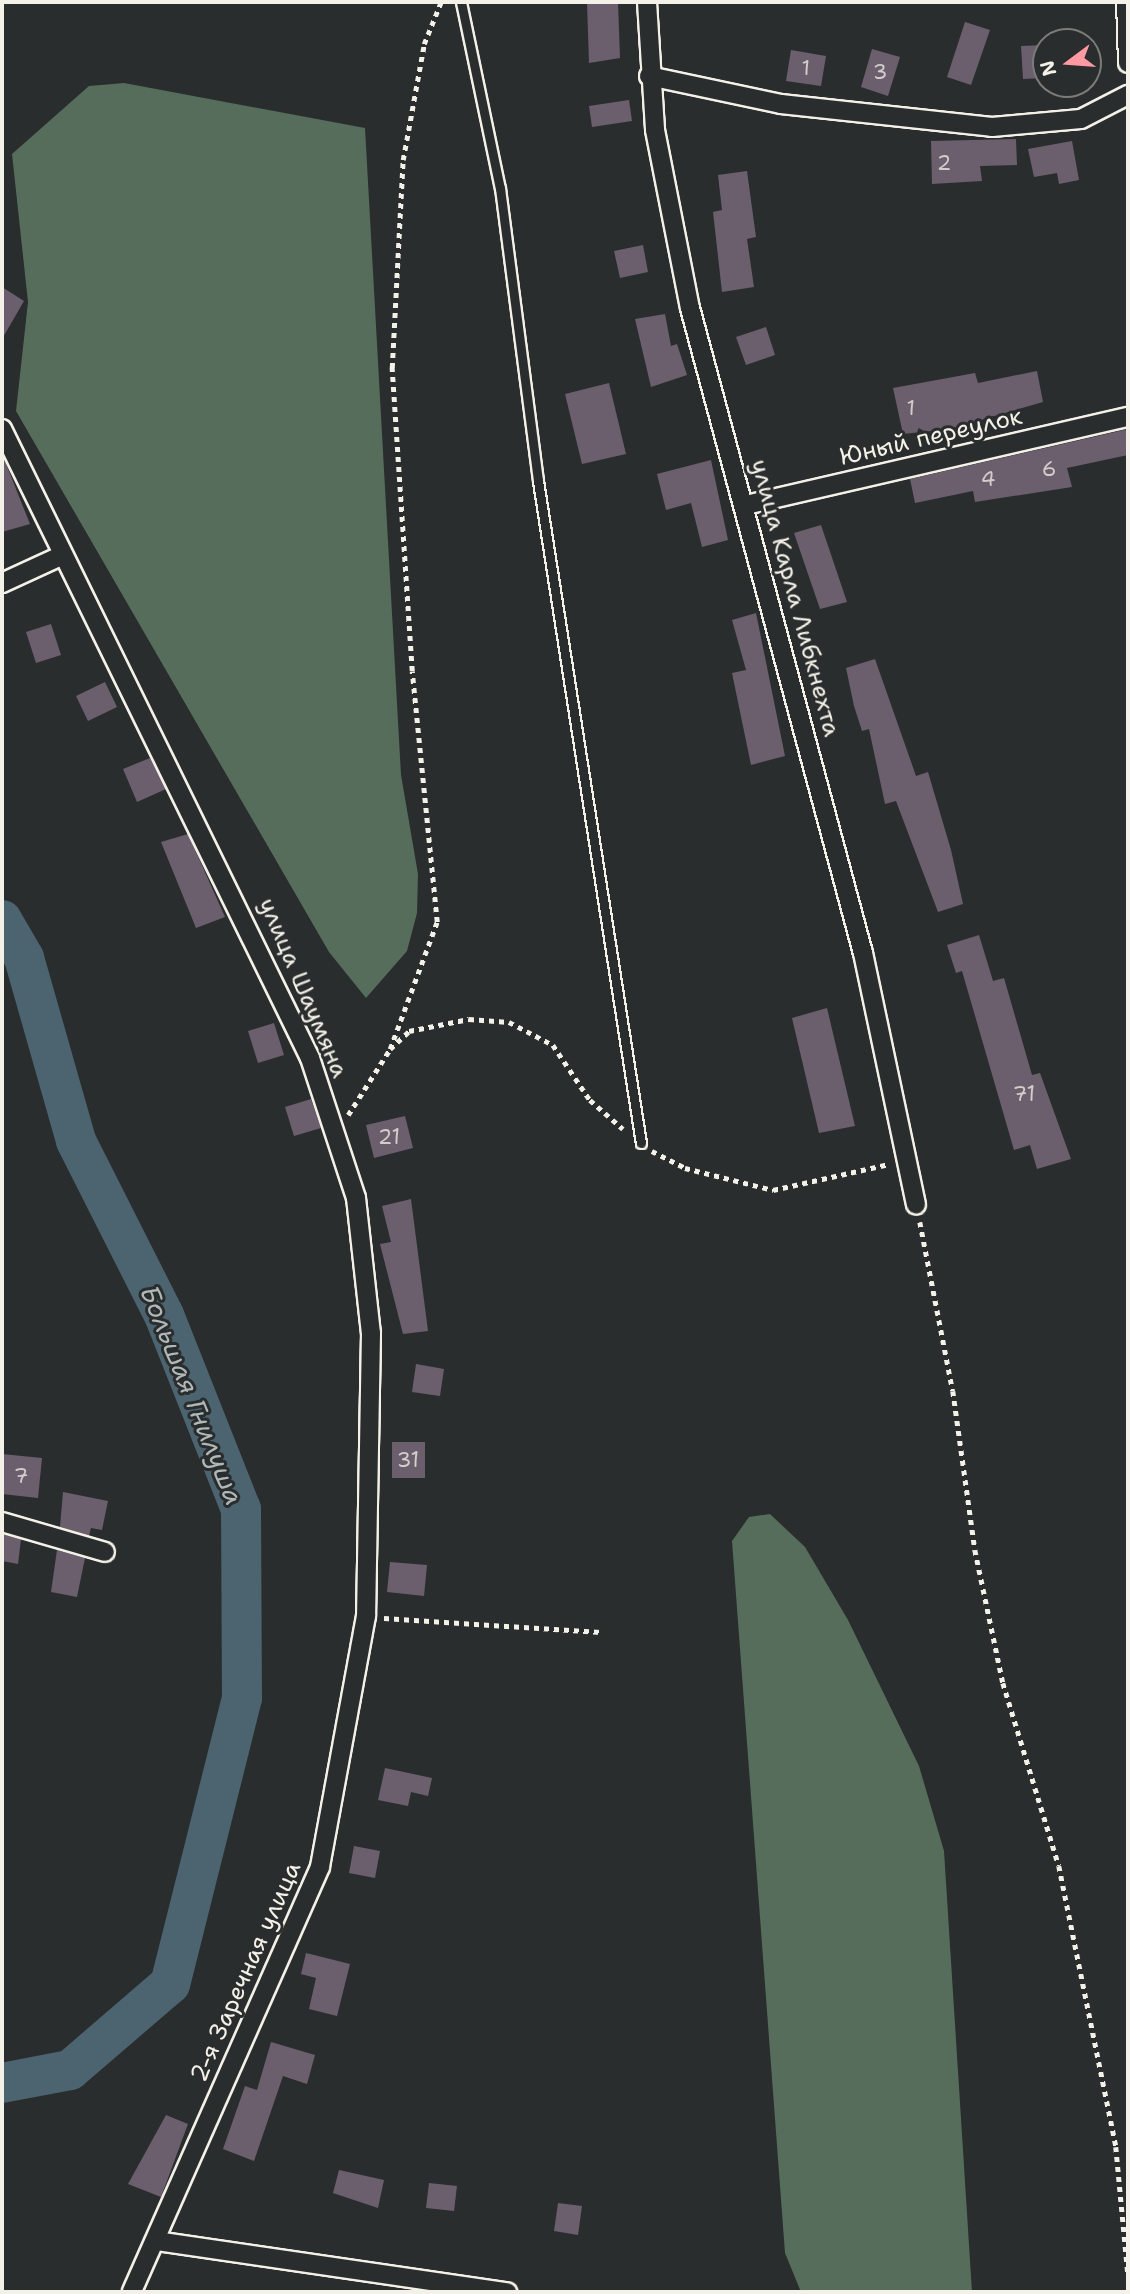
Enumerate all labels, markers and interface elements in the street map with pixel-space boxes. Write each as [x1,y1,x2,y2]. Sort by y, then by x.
north arrow [1032,28,1102,98]
house number: 1 [802,55,810,81]
text: N [1034,58,1062,79]
house number: 3 [873,59,887,85]
house number: 2 [937,150,951,176]
house number: 1 [907,395,915,421]
street label: Юный переулок [837,402,1025,472]
street label: улица Карла Либкнехта [744,456,846,740]
house number: 6 [1042,456,1056,482]
house number: 4 [981,466,995,492]
street label: улица Шаумяна [252,894,354,1082]
house number: 71 [1013,1081,1035,1107]
house number: 21 [378,1124,400,1150]
water label: Большая Гнилуша [134,1281,250,1509]
house number: 31 [397,1447,419,1473]
house number: 7 [14,1463,28,1489]
street label: 2-я Заречная улица [184,1858,308,2086]

